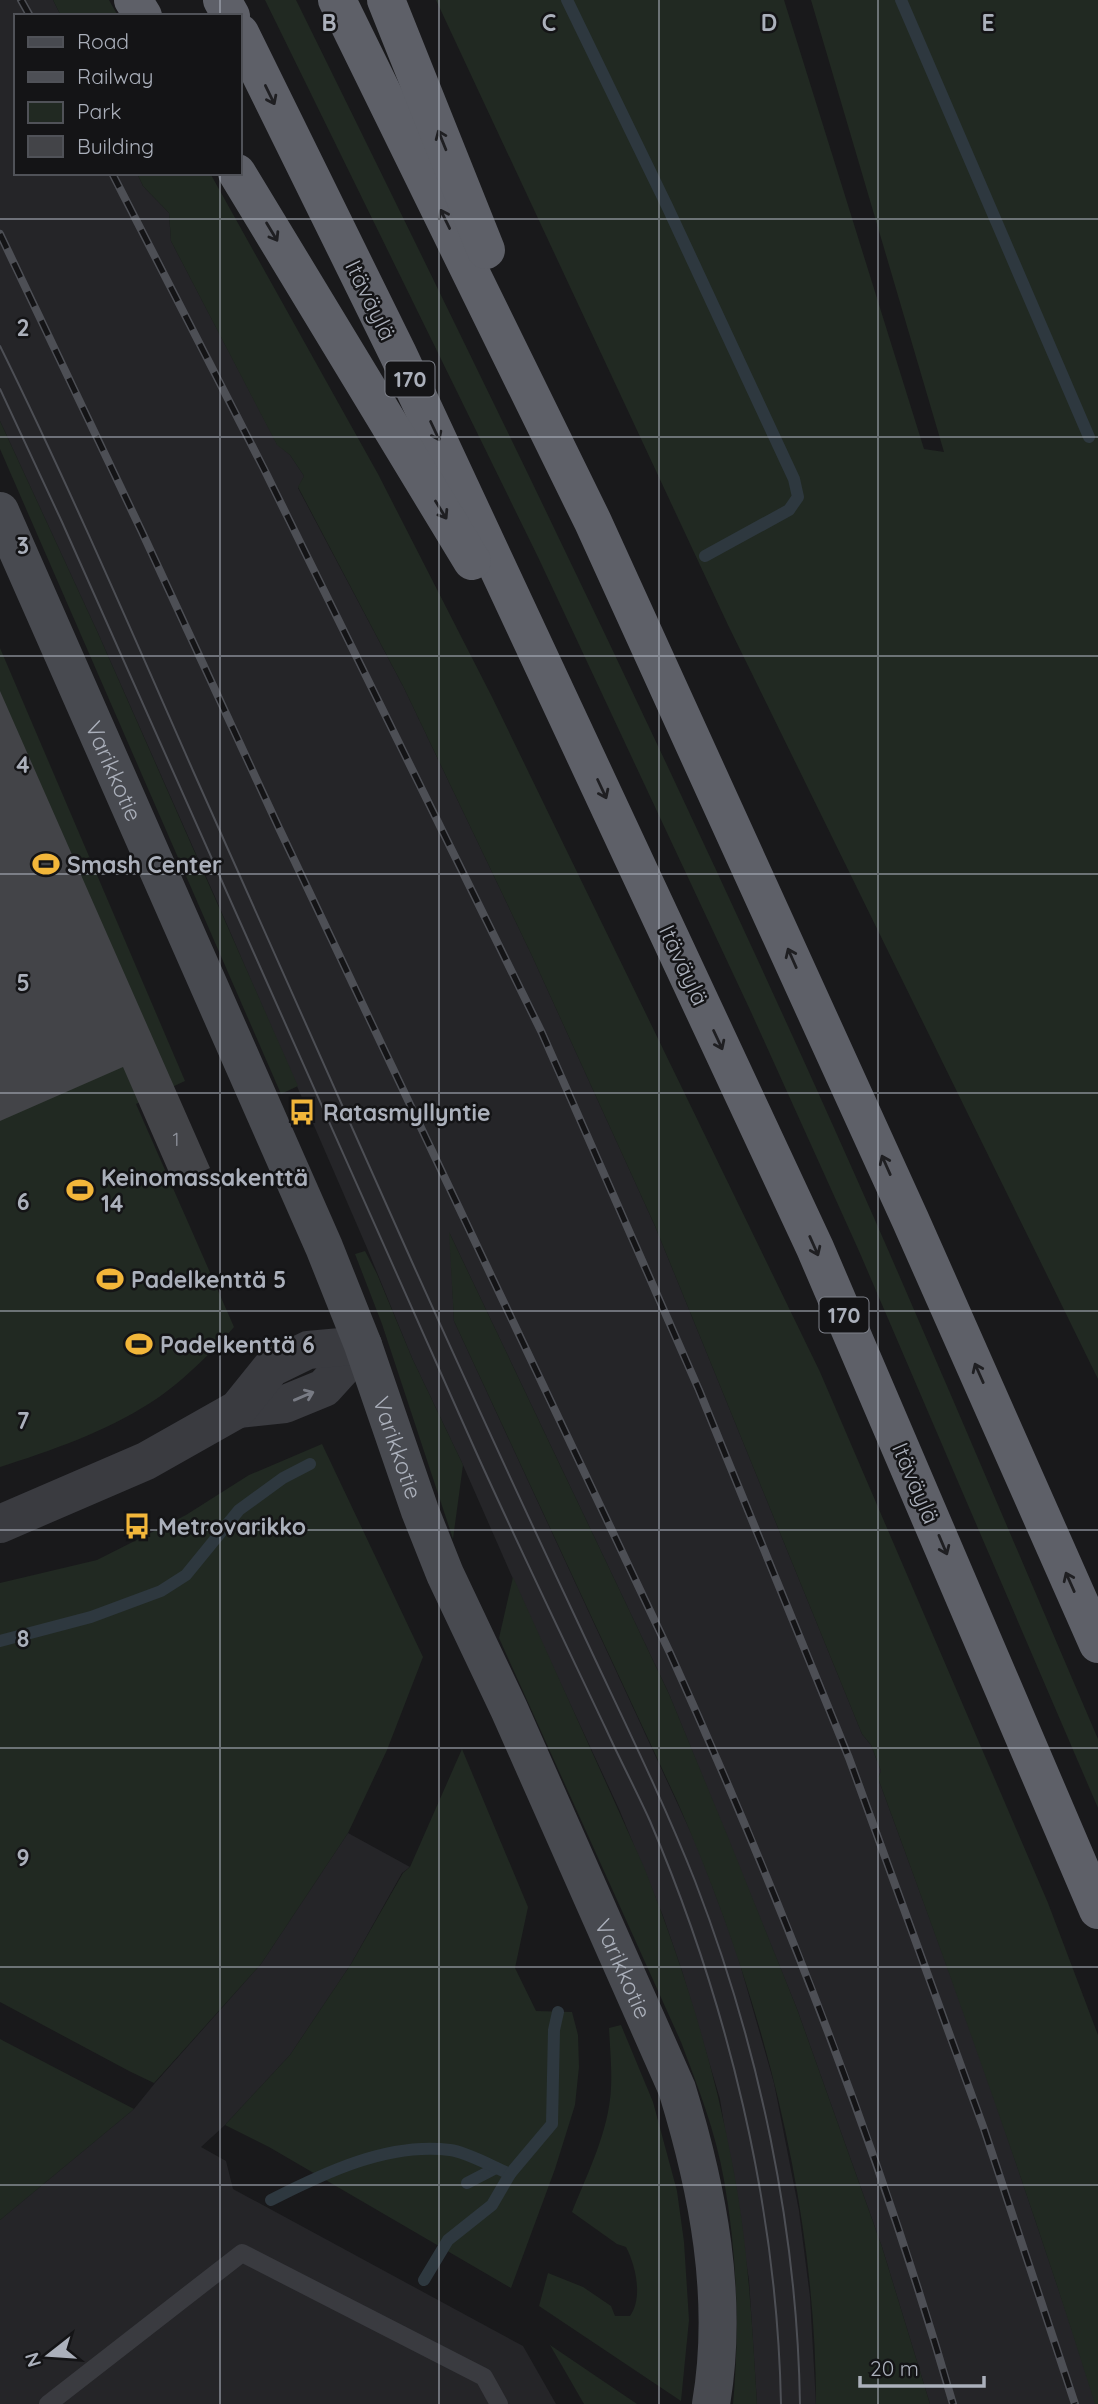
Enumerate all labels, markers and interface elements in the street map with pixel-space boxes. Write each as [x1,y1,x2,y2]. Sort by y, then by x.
text: B [321,8,337,37]
text: C [542,8,556,37]
text: D [761,8,777,37]
text: E [981,8,995,37]
legend [14,14,242,175]
text: Road [77,28,129,54]
text: Railway [77,63,153,89]
one-way arrow [264,84,277,105]
text: Park [77,98,121,124]
one-way arrow [434,129,447,151]
text: Building [77,133,154,159]
one-way arrow [437,209,451,230]
one-way arrow [265,221,279,241]
street label: Itäväylä [339,255,403,345]
text: 2 [16,313,30,342]
road number: 170 [386,362,434,396]
one-way arrow [428,420,442,441]
one-way arrow [434,500,448,520]
text: 3 [17,531,29,560]
street label: Varikkotie [80,716,149,825]
text: 4 [16,750,30,779]
one-way arrow [596,778,610,799]
sports icon: Smash Center [31,849,61,879]
place label: Smash Center [67,850,222,879]
street label: Itäväylä [653,920,715,1010]
one-way arrow [785,948,798,969]
text: 5 [16,968,30,997]
one-way arrow [712,1029,726,1050]
bus stop icon: Ratasmyllyntie [287,1097,317,1127]
place label: Ratasmyllyntie [323,1098,491,1127]
house number: 1 [172,1127,180,1151]
one-way arrow [879,1155,892,1177]
place label: Keinomassakenttä 14 [101,1163,308,1218]
sports icon: Keinomassakenttä 14 [65,1175,95,1205]
text: 6 [17,1187,29,1216]
one-way arrow [808,1235,821,1257]
sports icon: Padelkenttä 5 [95,1264,125,1294]
place label: Padelkenttä 5 [131,1265,286,1294]
road number: 170 [820,1298,868,1332]
sports icon: Padelkenttä 6 [124,1329,154,1359]
place label: Padelkenttä 6 [160,1330,315,1359]
one-way arrow [972,1363,985,1385]
one-way arrow [293,1388,315,1401]
street label: Varikkotie [367,1392,429,1503]
text: 7 [17,1406,30,1435]
street label: Itäväylä [886,1438,946,1528]
bus stop icon: Metrovarikko [122,1511,152,1541]
place label: Metrovarikko [158,1512,306,1541]
one-way arrow [937,1534,950,1556]
one-way arrow [1063,1571,1076,1593]
text: 8 [17,1624,29,1653]
text: 9 [16,1843,30,1872]
street label: Varikkotie [589,1914,658,2023]
north arrow [14,2320,84,2390]
scale bar [860,2344,984,2388]
text: N [19,2350,46,2370]
text: 20 m [870,2355,919,2381]

